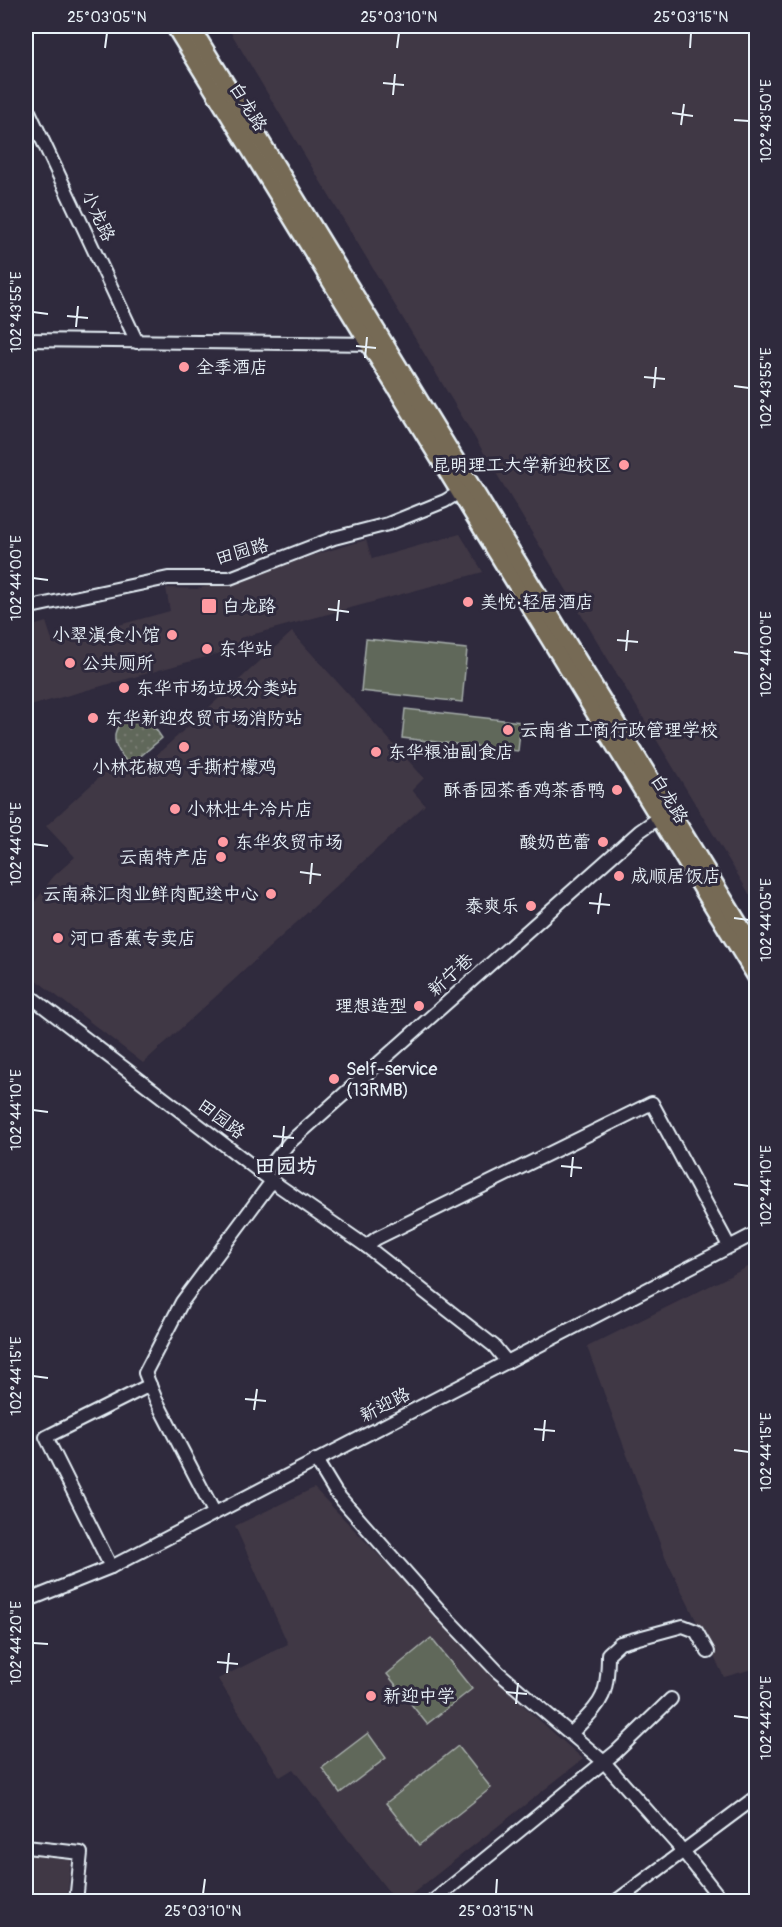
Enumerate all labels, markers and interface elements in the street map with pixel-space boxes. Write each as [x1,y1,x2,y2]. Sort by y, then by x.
text: 25°03'05"N [67,8,147,27]
text: 25°03'10"N [360,8,438,27]
text: 25°03'15"N [654,8,728,27]
street label: 白龙路 [224,78,272,136]
text: 102°43'50"E [757,79,776,163]
street label: 小龙路 [76,187,120,245]
text: 102°43'55"E [7,271,26,353]
text: 102°43'55"E [757,347,776,429]
place label: 全季酒店 [196,356,268,379]
marker: 全季酒店 [177,360,191,374]
place label: 昆明理工大学新迎校区 [432,454,612,477]
marker: 昆明理工大学新迎校区 [617,458,631,472]
street label: 田园路 [213,534,271,570]
text: 102°44'00"E [7,535,26,621]
place label: 美悦·轻居酒店 [480,591,594,614]
place label: 白龙路 [222,595,276,618]
marker: 美悦·轻居酒店 [461,595,475,609]
marker: 白龙路 [200,597,218,615]
text: 102°44'00"E [757,611,776,697]
place label: 小翠滇食小馆 [52,624,160,647]
marker: 小翠滇食小馆 [165,628,179,642]
place label: 东华站 [219,638,273,661]
marker: 东华站 [200,642,214,656]
place label: 公共厕所 [82,652,154,675]
marker: 公共厕所 [63,656,77,670]
place label: 东华市场垃圾分类站 [136,677,298,700]
marker: 东华市场垃圾分类站 [117,681,131,695]
place label: 东华新迎农贸市场消防站 [105,707,303,730]
marker: 东华新迎农贸市场消防站 [86,711,100,725]
place label: 云南省工商行政管理学校 [520,719,718,742]
marker: 云南省工商行政管理学校 [501,723,515,737]
marker: 小林花椒鸡 手撕柠檬鸡 [177,740,191,754]
place label: 东华粮油副食店 [388,741,514,764]
marker: 东华粮油副食店 [369,745,383,759]
place label: 小林花椒鸡 手撕柠檬鸡 [92,756,276,779]
street label: 白龙路 [645,770,693,828]
place label: 酥香园茶香鸡茶香鸭 [443,779,605,802]
marker: 酥香园茶香鸡茶香鸭 [610,783,624,797]
place label: 小林壮牛冷片店 [187,798,313,821]
text: 102°44'05"E [7,802,26,886]
marker: 小林壮牛冷片店 [168,802,182,816]
place label: 东华农贸市场 [235,831,343,854]
place label: 酸奶芭蕾 [519,831,591,854]
marker: 东华农贸市场 [216,835,230,849]
marker: 酸奶芭蕾 [596,835,610,849]
place label: 云南特产店 [119,846,209,869]
marker: 云南特产店 [214,850,228,864]
place label: 成顺居饭店 [631,865,721,888]
marker: 成顺居饭店 [612,869,626,883]
text: 102°44'05"E [757,878,776,962]
place label: 云南森汇肉业鲜肉配送中心 [43,883,259,906]
marker: 云南森汇肉业鲜肉配送中心 [264,887,278,901]
place label: 泰爽乐 [465,895,519,918]
marker: 泰爽乐 [524,899,538,913]
place label: 河口香蕉专卖店 [70,927,196,950]
marker: 河口香蕉专卖店 [51,931,65,945]
street label: 新宁巷 [423,948,479,1002]
place label: 理想造型 [335,995,407,1018]
marker: 理想造型 [412,999,426,1013]
place label: Self-service (13RMB) [346,1058,437,1102]
text: 102°44'10"E [7,1069,26,1151]
marker: Self-service (13RMB) [327,1072,341,1086]
street label: 田园路 [193,1094,249,1144]
text: 102°44'10"E [757,1145,776,1227]
district label: 田园坊 [255,1153,318,1180]
text: 102°44'15"E [7,1336,26,1416]
street label: 新迎路 [356,1382,414,1428]
text: 102°44'15"E [757,1412,776,1492]
text: 102°44'20"E [7,1601,26,1685]
text: 102°44'20"E [757,1676,776,1760]
place label: 新迎中学 [383,1685,455,1708]
marker: 新迎中学 [364,1689,378,1703]
text: 25°03'10"N [164,1902,242,1921]
text: 25°03'15"N [459,1902,533,1921]

